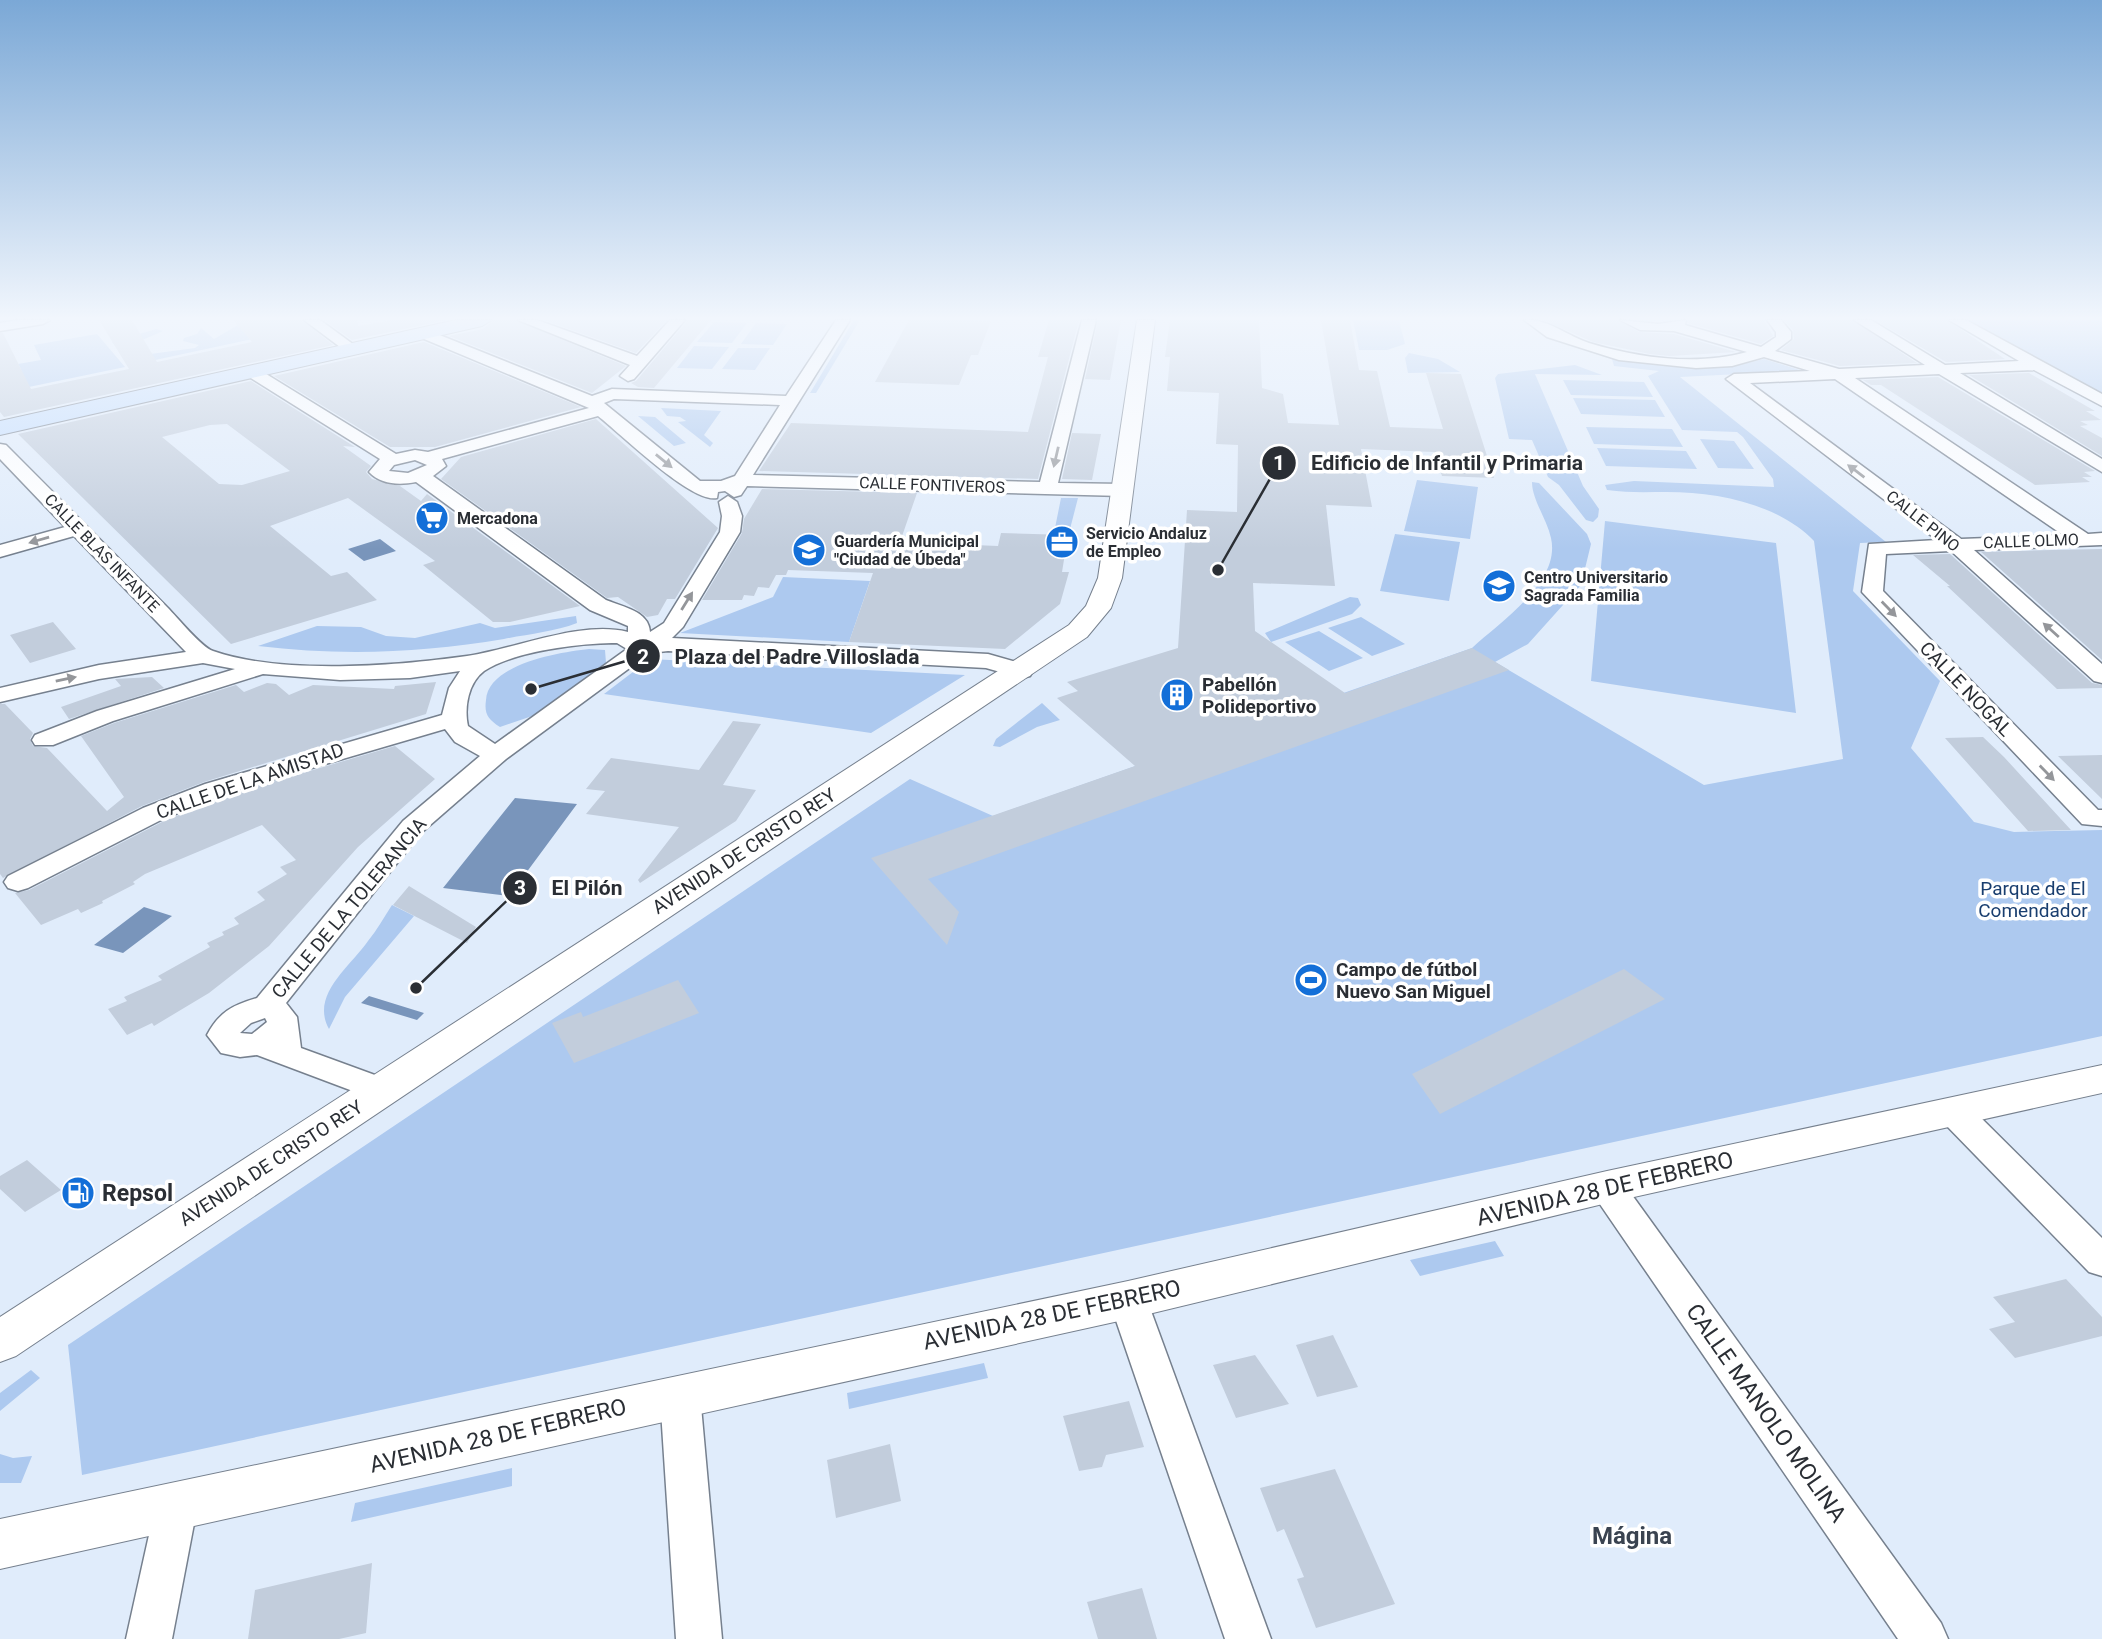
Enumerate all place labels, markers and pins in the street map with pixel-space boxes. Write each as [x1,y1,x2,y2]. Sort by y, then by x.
callout: Edificio de Infantil y Primaria [1262,442,1597,484]
supermarket icon: Mercadona [413,499,451,537]
place label: Mercadona [457,509,538,528]
office icon: Servicio Andaluz de Empleo [1043,523,1081,561]
place label: Servicio Andaluz de Empleo [1086,524,1207,561]
school or university icon: Guardería Municipal "Ciudad de Úbeda" [790,531,828,569]
place label: Guardería Municipal "Ciudad de Úbeda" [834,532,979,569]
school or university icon: Centro Universitario Sagrada Familia [1480,567,1518,605]
place label: Centro Universitario Sagrada Familia [1524,568,1668,605]
callout: Plaza del Padre Villoslada [625,635,933,677]
place label: Pabellón Polideportivo [1202,673,1317,718]
building icon: Pabellón Polideportivo [1158,676,1196,714]
callout: El Pilón [503,867,637,909]
place label: Campo de fútbol Nuevo San Miguel [1336,958,1491,1003]
sports icon: Campo de fútbol Nuevo San Miguel [1292,961,1330,999]
fuel station icon: Repsol [59,1174,97,1212]
place label: Repsol [102,1180,173,1207]

